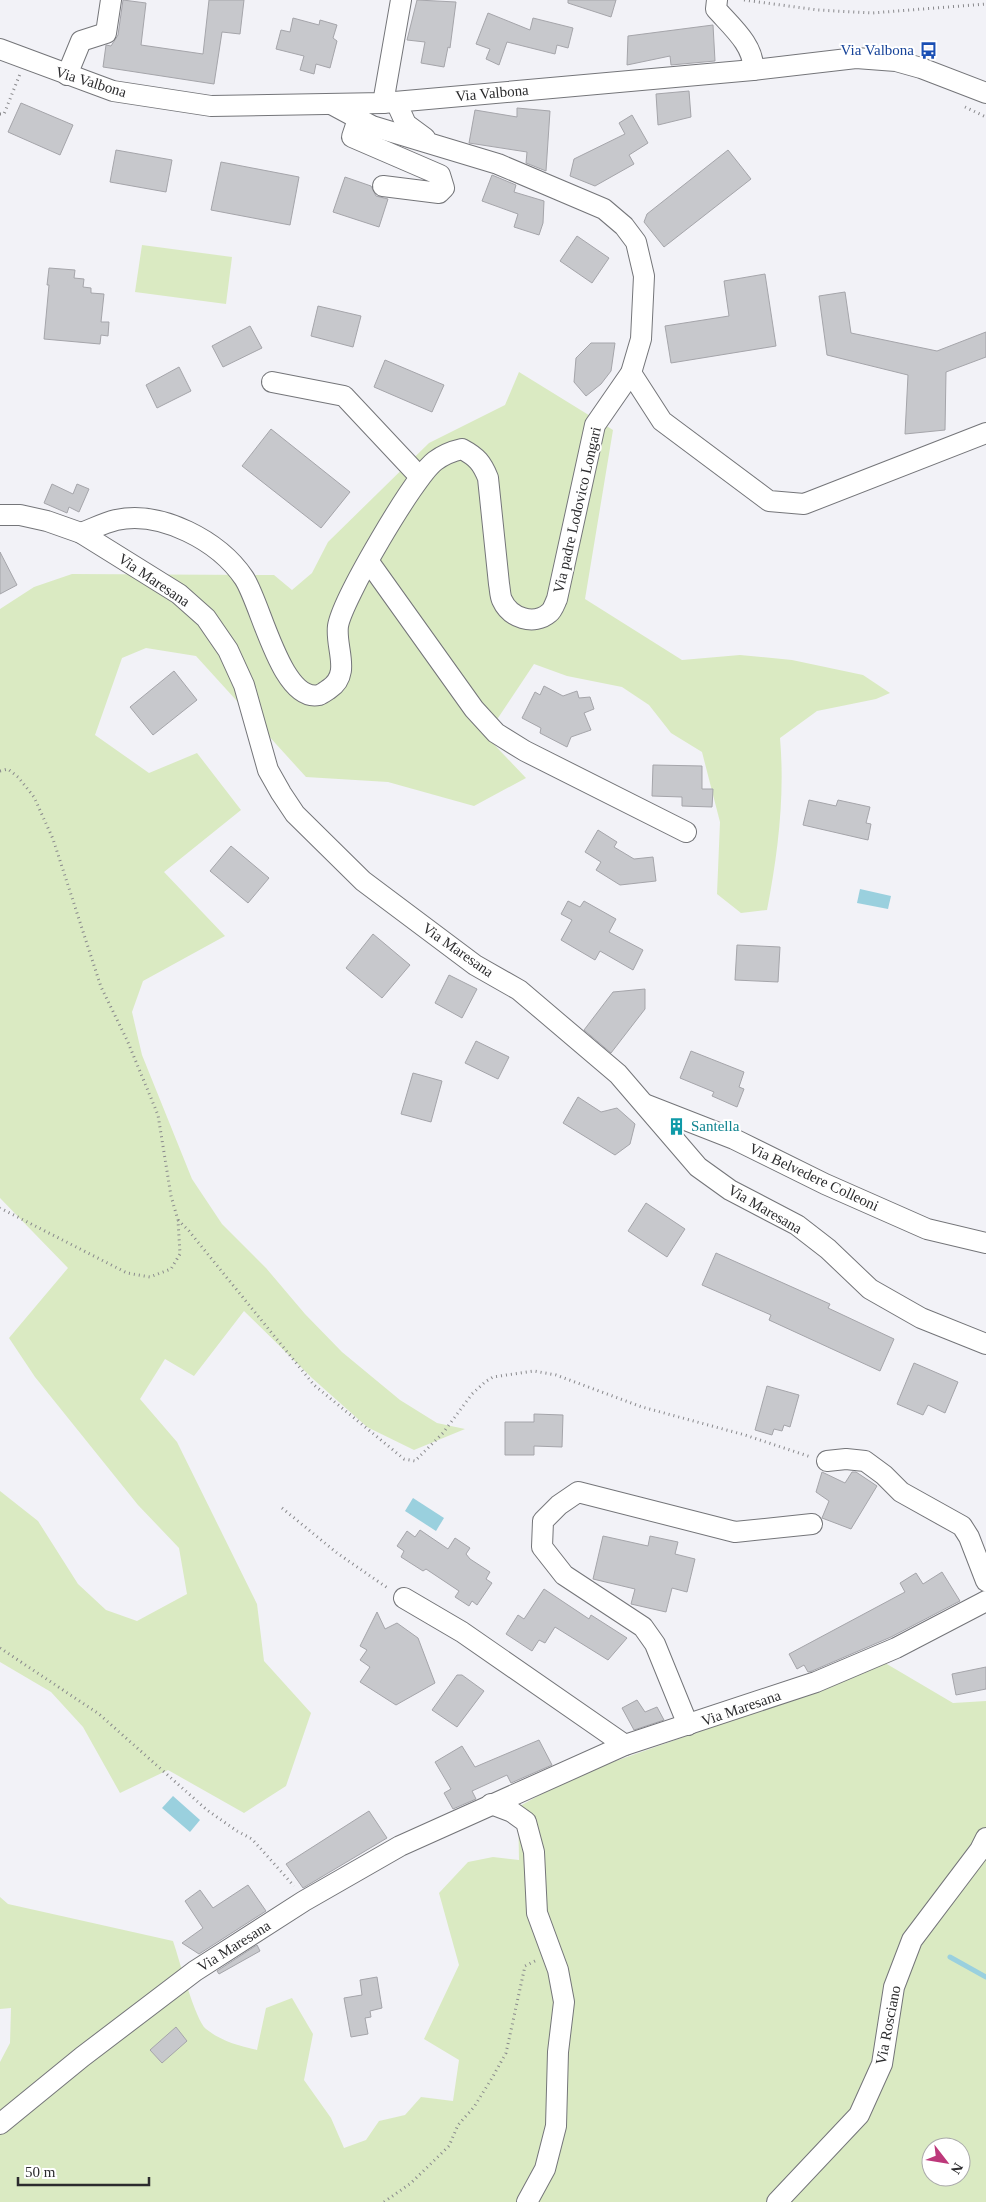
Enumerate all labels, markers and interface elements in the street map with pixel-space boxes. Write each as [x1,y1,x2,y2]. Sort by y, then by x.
bus stop icon: Via Valbona [918,40,938,60]
place label: Via Valbona [841,42,914,58]
street label: Via Valbona [54,64,129,100]
street label: Via Valbona [455,82,530,104]
street label: Via padre Lodovico Longari [550,425,604,595]
street label: Via Maresana [115,550,193,610]
street label: Via Maresana [419,920,497,980]
building icon: Santella [667,1116,687,1136]
place label: Santella [691,1118,740,1134]
street label: Via Belvedere Colleoni [747,1140,881,1214]
street label: Via Maresana [725,1181,805,1237]
street label: Via Maresana [699,1687,783,1729]
street label: Via Maresana [195,1917,274,1975]
street label: Via Rosciano [872,1984,904,2066]
north arrow [921,2137,971,2187]
scale bar [18,2154,149,2186]
text: N [948,2160,966,2177]
text: 50 m [25,2164,56,2180]

